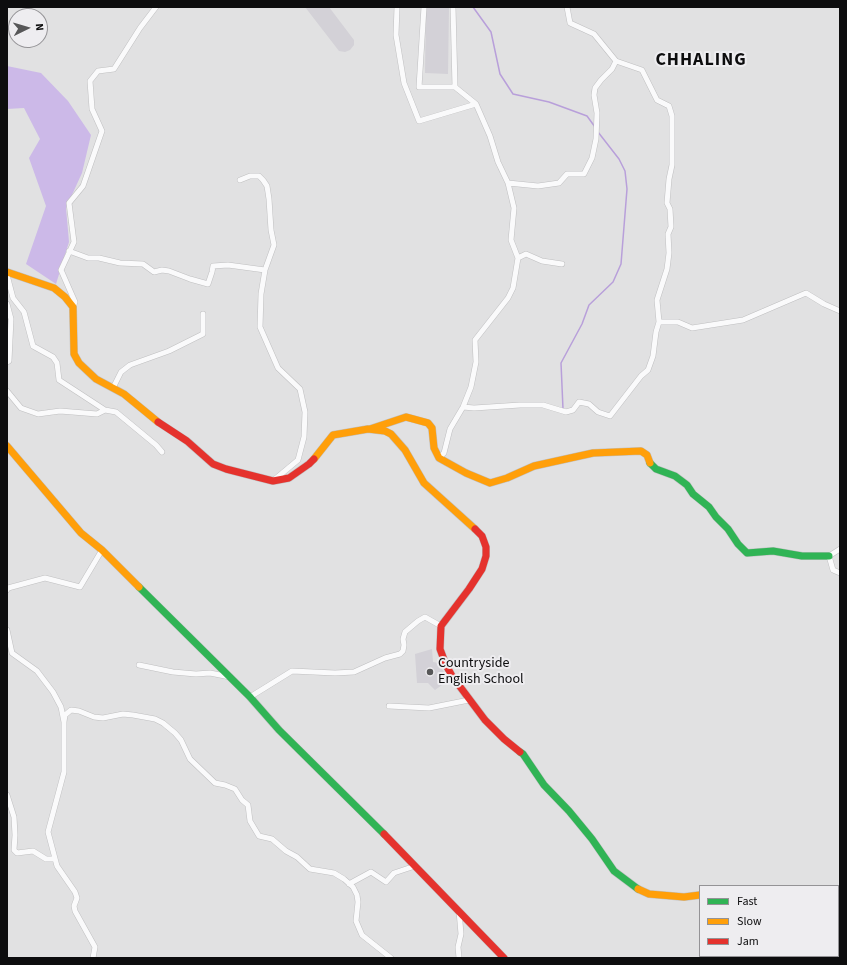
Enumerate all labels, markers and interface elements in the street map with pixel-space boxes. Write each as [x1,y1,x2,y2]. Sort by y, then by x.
north arrow [8,8,48,48]
text: N [32,23,47,31]
district label: CHHALING [655,50,747,72]
place label: Countryside English School [438,656,524,688]
marker: Countryside English School [425,667,435,677]
legend [699,885,839,957]
text: Fast [737,893,757,910]
text: Slow [737,913,762,930]
text: Jam [737,933,759,950]

